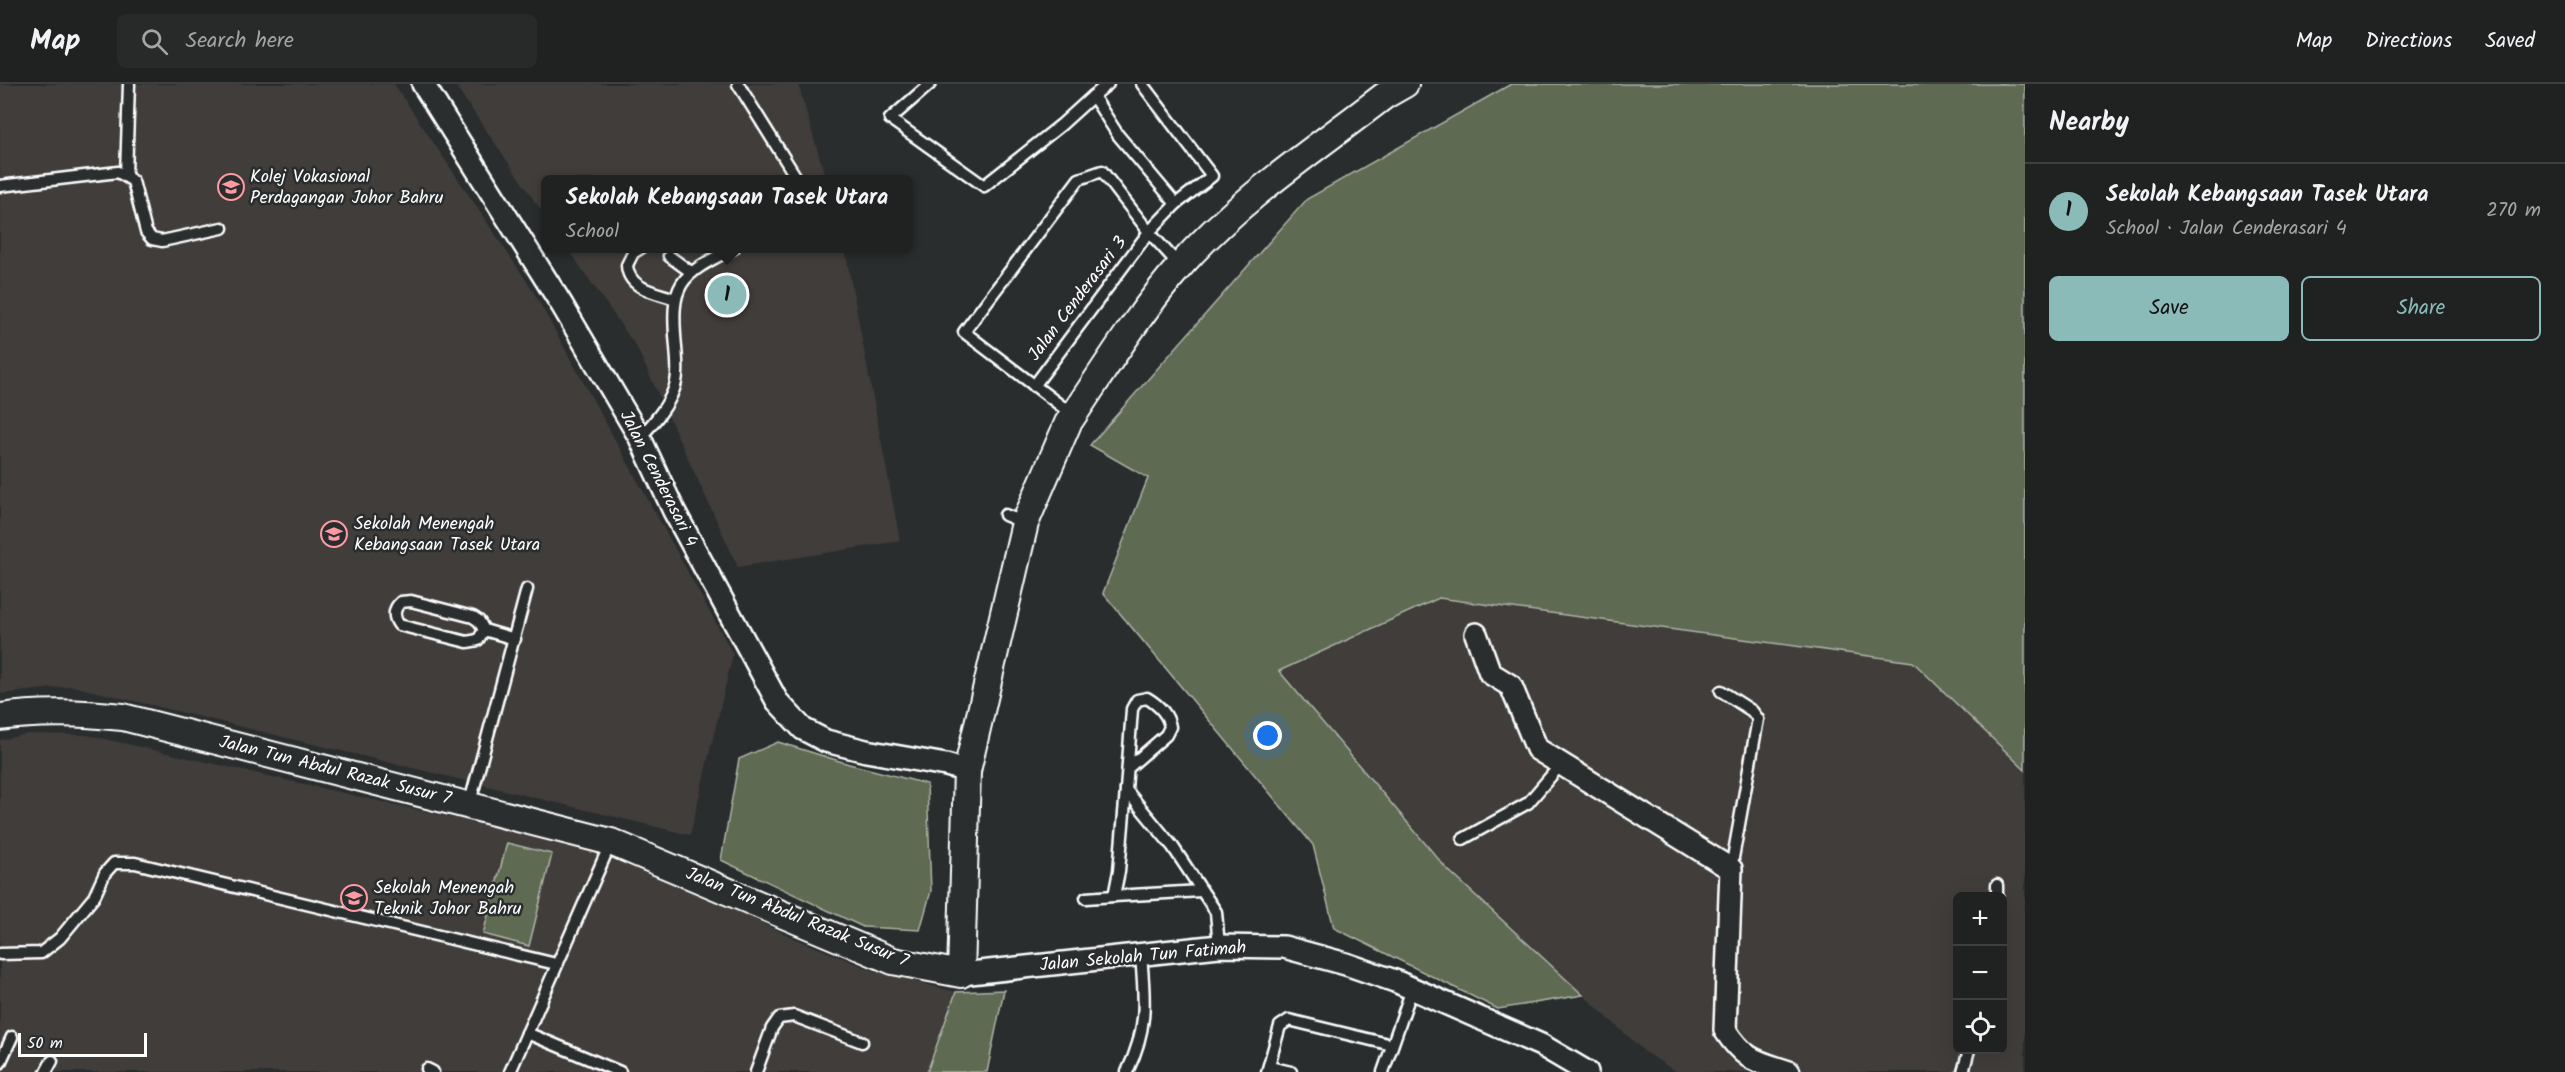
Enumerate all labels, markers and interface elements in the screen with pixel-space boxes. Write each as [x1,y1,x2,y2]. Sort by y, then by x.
search box [117,14,537,68]
text: Map [30,19,81,64]
text: Search here [186,24,294,59]
icon: search [138,25,171,58]
text: Map [2296,25,2332,58]
text: Directions [2365,25,2452,58]
text: Saved [2485,25,2535,58]
text: Nearby [2049,102,2129,144]
place label: Kolej Vokasional Perdagangan Johor Bahru [250,163,444,213]
school or university icon: Kolej Vokasional Perdagangan Johor Bahru [216,172,246,202]
popup [541,175,913,253]
text: Sekolah Kebangsaan Tasek Utara [2106,178,2428,213]
text: Sekolah Kebangsaan Tasek Utara [566,181,888,216]
text: 1 [2065,195,2072,227]
text: 270 m [2486,195,2541,227]
text: School · Jalan Cenderasari 4 [2106,213,2347,245]
text: School [566,216,619,248]
street label: Jalan Cenderasari 3 [1021,230,1135,368]
pin: 1 [708,272,746,318]
button: Save [2049,276,2289,341]
button: Share [2301,276,2541,341]
street label: Jalan Cenderasari 4 [611,406,705,552]
place label: Sekolah Menengah Kebangsaan Tasek Utara [354,510,540,560]
school or university icon: Sekolah Menengah Kebangsaan Tasek Utara [319,519,349,549]
your location [1253,721,1282,750]
street label: Jalan Tun Abdul Razak Susur 7 [216,728,455,814]
street label: Jalan Tun Abdul Razak Susur 7 [681,860,914,976]
place label: Sekolah Menengah Teknik Johor Bahru [374,874,522,924]
school or university icon: Sekolah Menengah Teknik Johor Bahru [339,883,369,913]
map controls [1953,892,2007,1054]
button: + [1953,892,2007,946]
street label: Jalan Sekolah Tun Fatimah [1039,934,1247,980]
button: − [1953,946,2007,1000]
button: locate [1953,1000,2007,1054]
scale bar [18,1030,147,1058]
text: 50 m [27,1031,63,1056]

